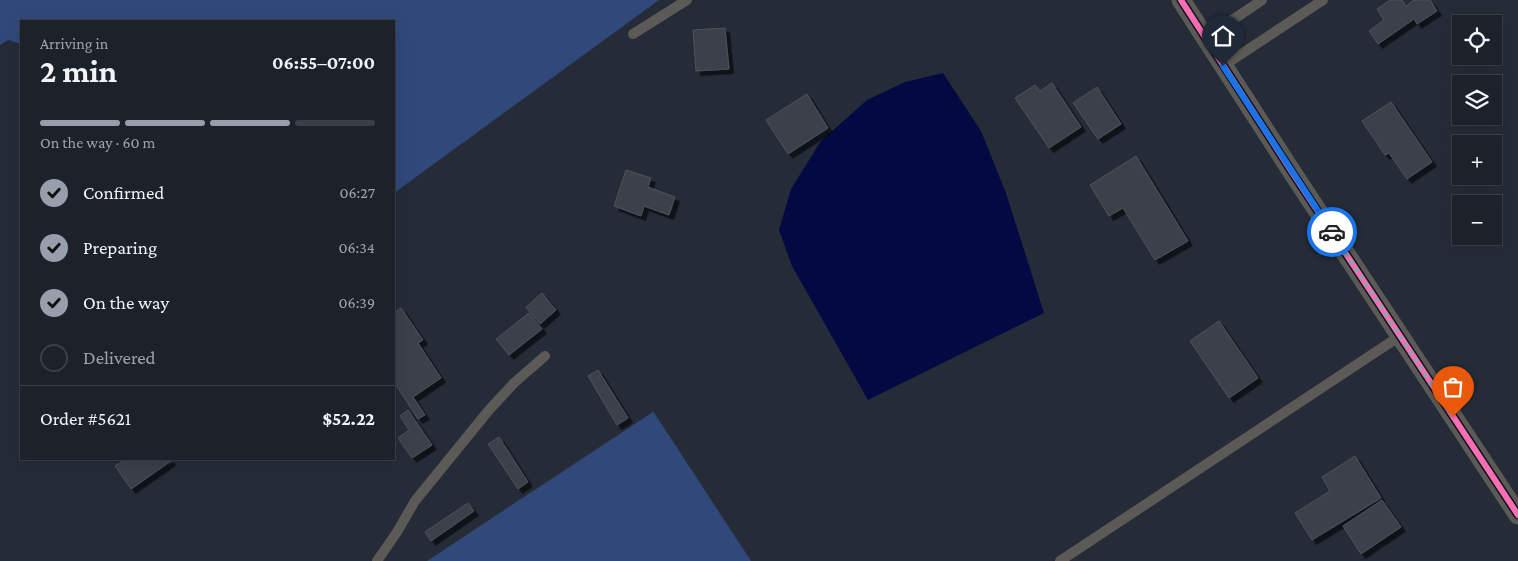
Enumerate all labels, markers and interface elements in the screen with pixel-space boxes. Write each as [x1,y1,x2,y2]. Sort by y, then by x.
pin [1202,15,1244,66]
map controls [1452,15,1502,245]
button: locate [1452,15,1502,65]
icon: home [1209,22,1237,50]
text: Arriving in [40,35,108,52]
text: 06:55–07:00 [272,52,375,73]
text: 2 min [40,53,117,89]
button: layers [1452,75,1502,125]
text: On the way · 60 m [40,134,155,151]
button: + [1452,135,1502,185]
icon: check [40,179,68,207]
text: Confirmed [83,182,164,203]
text: 06:27 [339,184,375,201]
button: − [1452,195,1502,245]
courier [1307,207,1357,257]
icon: car [1318,218,1346,246]
icon: check [40,234,68,262]
text: Preparing [83,237,157,258]
text: 06:34 [338,239,375,256]
icon: check [40,289,68,317]
text: On the way [83,292,169,313]
text: 06:39 [339,294,375,311]
text: Delivered [83,347,156,368]
pin [1432,366,1474,417]
icon: bag [1439,373,1467,401]
text: Order #5621 [40,408,131,429]
text: $52.22 [322,408,375,429]

